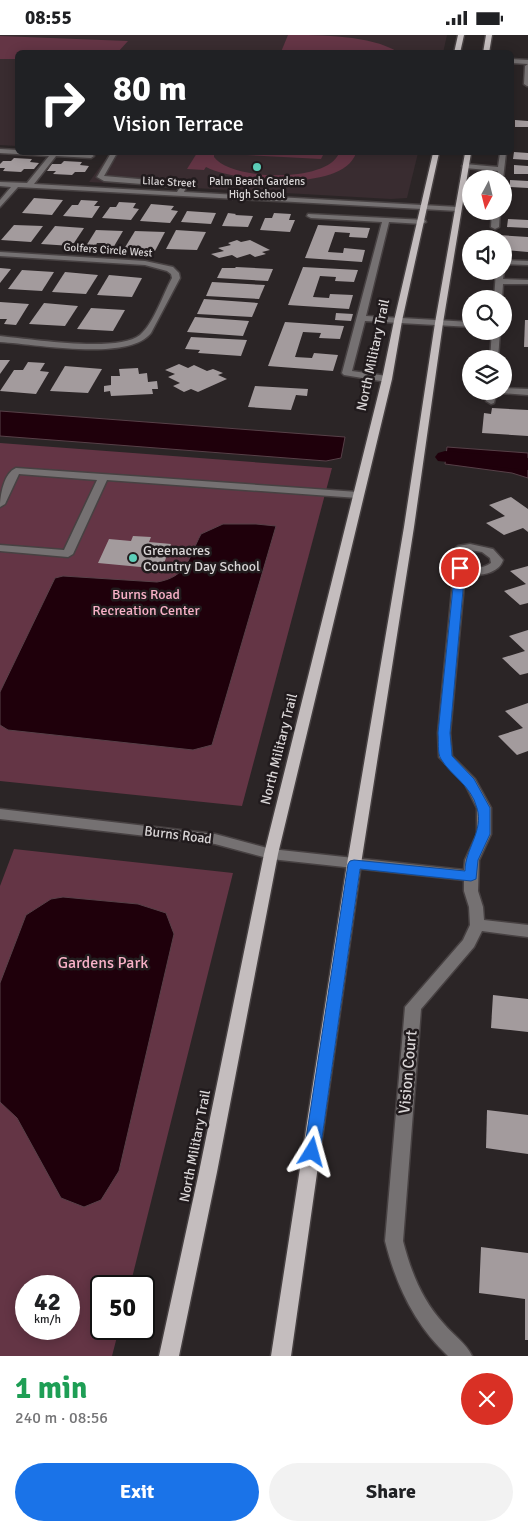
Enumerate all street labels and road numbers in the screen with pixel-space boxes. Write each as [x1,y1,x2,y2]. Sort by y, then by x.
street label: Lilac Street [142,174,196,190]
street label: Golfers Circle West [63,240,153,260]
street label: North Military Trail [353,297,393,413]
street label: North Military Trail [257,692,301,806]
street label: Burns Road [143,822,213,848]
street label: Vision Court [394,1029,422,1115]
street label: North Military Trail [176,1088,214,1204]

